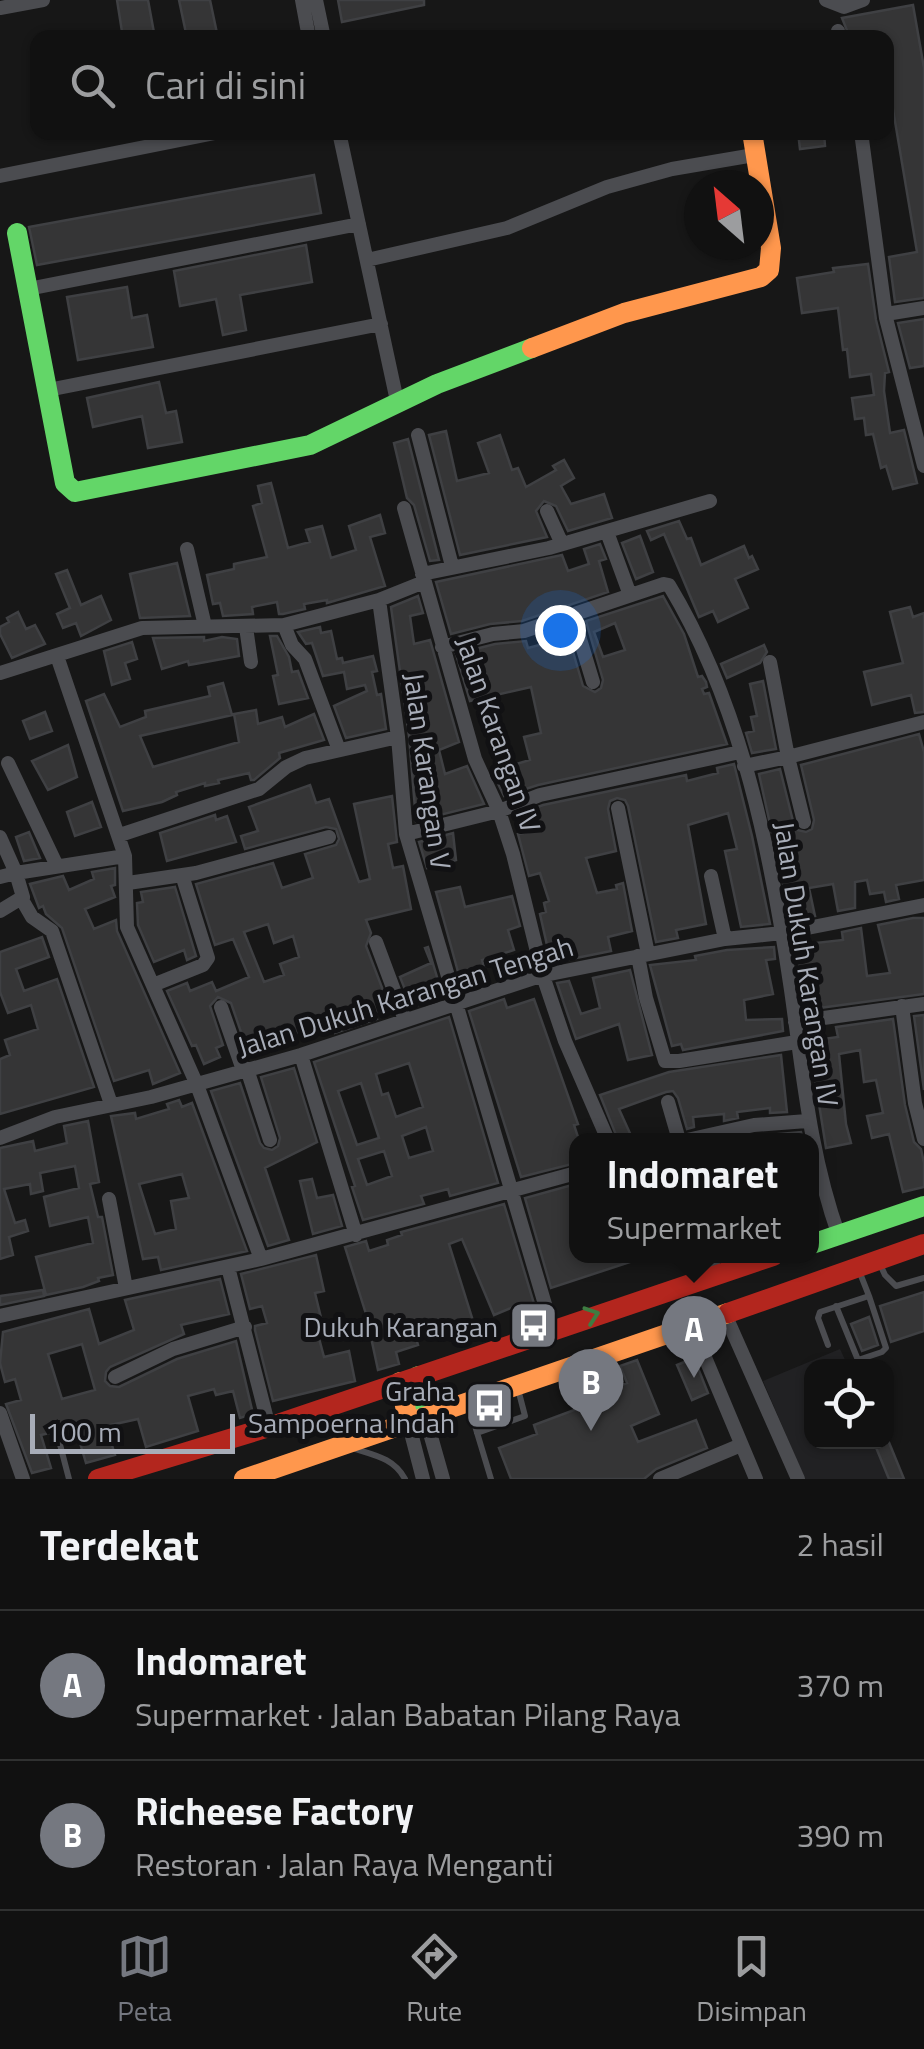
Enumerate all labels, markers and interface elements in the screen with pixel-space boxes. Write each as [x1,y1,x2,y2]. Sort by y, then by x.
search box [30,30,894,140]
text: Cari di sini [145,56,306,114]
icon: search [65,58,120,113]
north arrow [684,170,774,260]
your location [535,605,586,656]
street label: Jalan Karangan IV [445,630,553,838]
street label: Jalan Karangan V [393,670,463,872]
street label: Jalan Dukuh Karangan IV [763,819,851,1109]
street label: Jalan Dukuh Karangan Tengah [232,924,578,1068]
popup [569,1133,819,1263]
text: Indomaret [607,1145,778,1203]
text: Supermarket [607,1203,781,1251]
pin: A [662,1296,726,1378]
bus stop icon: Dukuh Karangan [507,1300,559,1352]
place label: Dukuh Karangan [303,1305,498,1348]
one-way arrow [582,1306,599,1327]
pin: B [558,1348,624,1431]
map controls [804,1359,894,1449]
button: locate [804,1359,894,1449]
place label: Graha Sampoerna Indah [248,1369,455,1444]
bus stop icon: Graha Sampoerna Indah [464,1380,516,1432]
scale bar [30,1409,235,1454]
text: 100 m [45,1410,122,1453]
text: Terdekat [40,1512,199,1576]
text: 2 hasil [797,1520,884,1568]
text: Indomaret [135,1632,307,1690]
text: A [63,1661,82,1709]
text: 370 m [796,1661,884,1709]
text: Supermarket · Jalan Babatan Pilang Raya [135,1690,680,1738]
text: Richeese Factory [135,1782,414,1840]
text: B [63,1811,82,1859]
text: 390 m [796,1811,884,1859]
text: Restoran · Jalan Raya Menganti [135,1840,554,1888]
tab: Peta [117,1929,172,2032]
tab: Rute [406,1929,462,2032]
tab: Disimpan [696,1929,807,2032]

